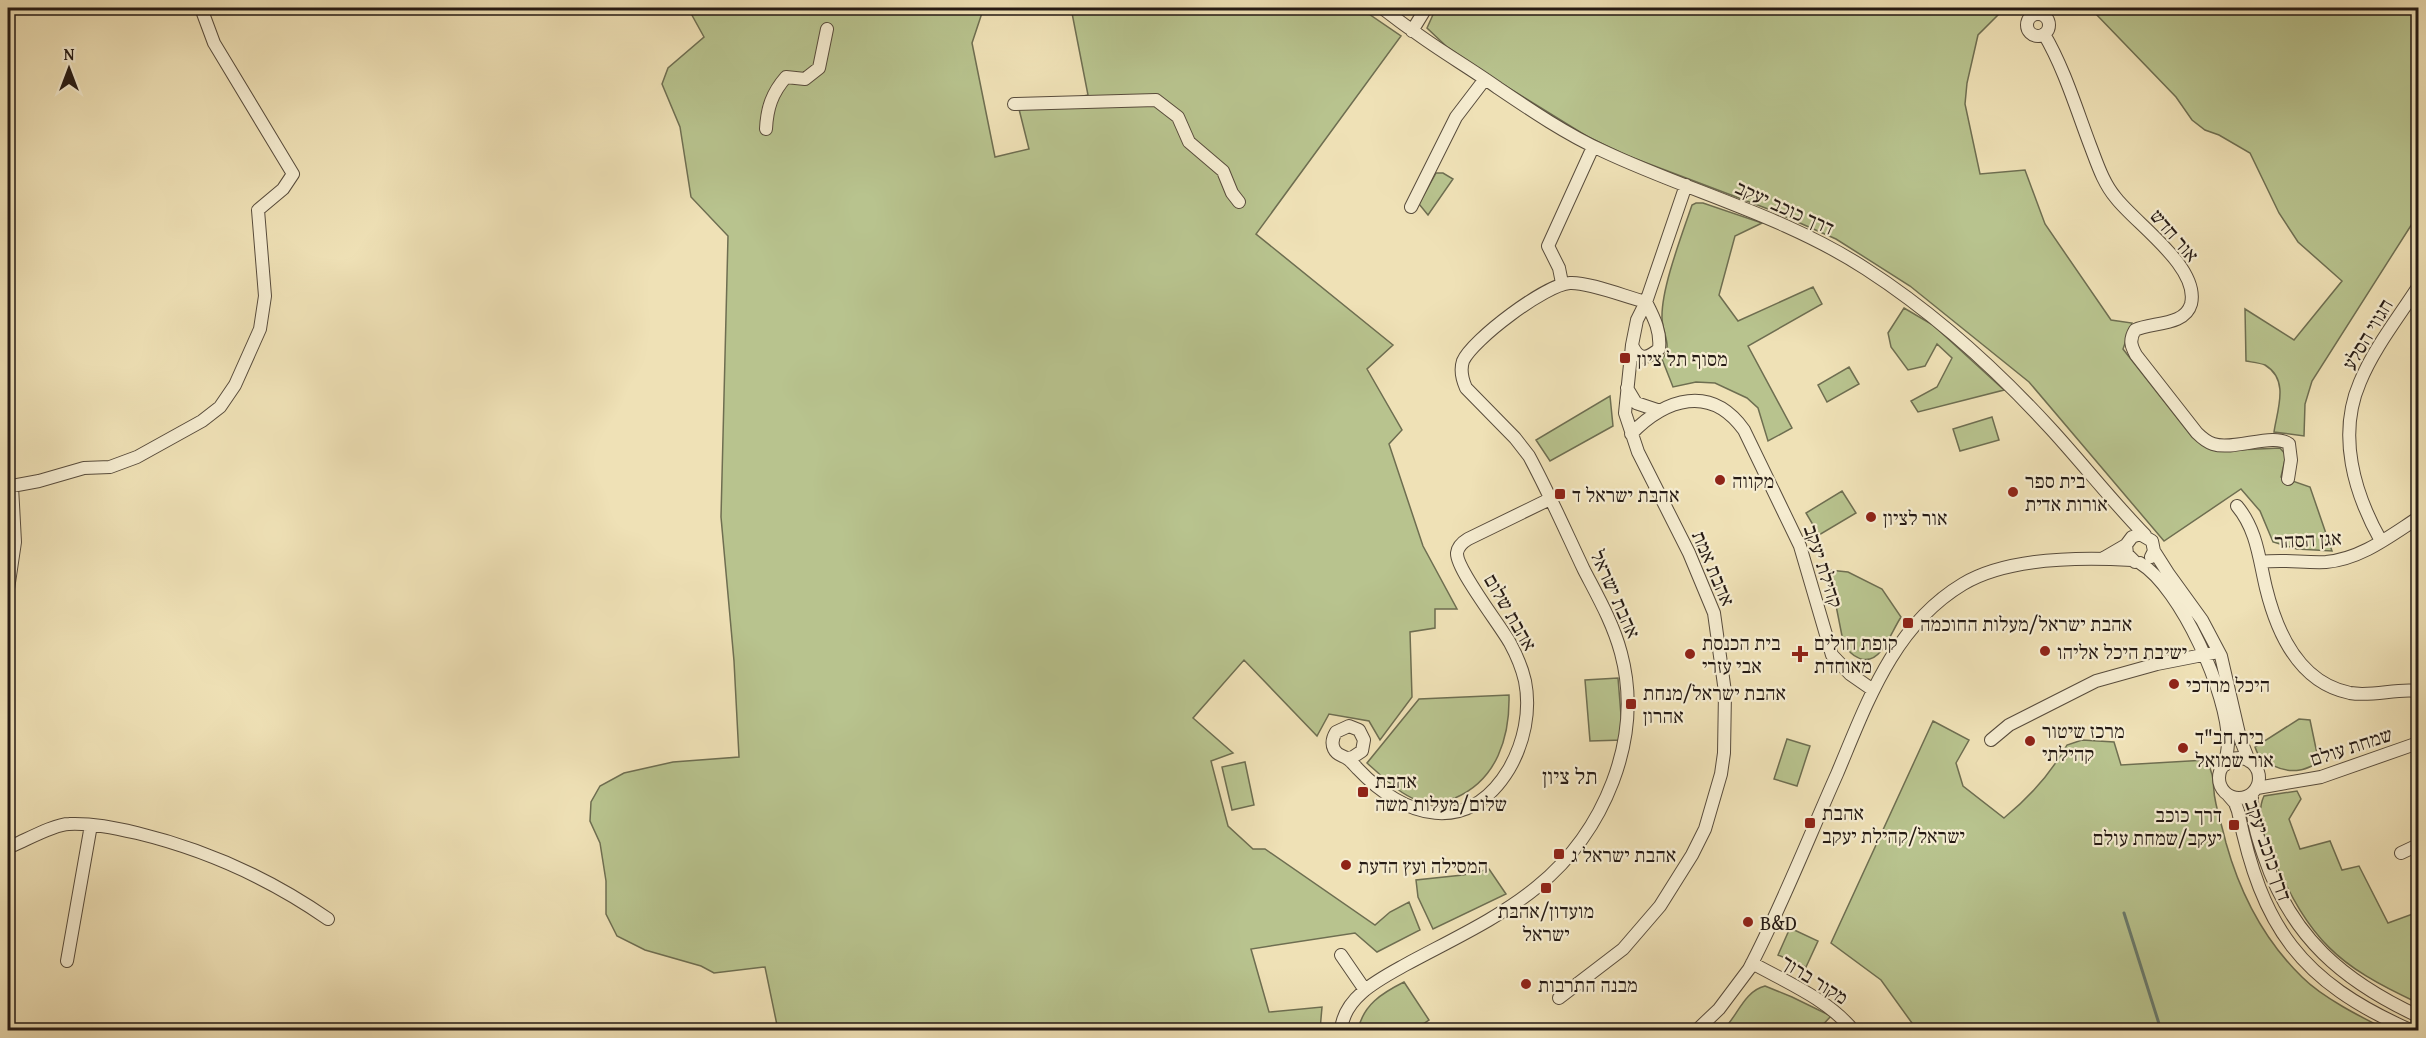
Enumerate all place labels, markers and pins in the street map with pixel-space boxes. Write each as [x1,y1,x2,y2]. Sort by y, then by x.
place label: מסוף תל ציון [1637,344,1728,373]
marker: מסוף תל ציון [1618,351,1632,365]
place label: מקווה [1732,466,1774,495]
place label: בית ספר אורות אדית [2025,466,2108,518]
marker: מקווה [1713,473,1727,487]
place label: אהבת ישראל ד [1572,480,1680,509]
marker: בית ספר אורות אדית [2006,485,2020,499]
marker: אהבת ישראל ד [1553,487,1567,501]
place label: אור לציון [1883,503,1948,532]
marker: אור לציון [1864,510,1878,524]
place label: אהבת ישראל/מעלות החוכמה [1920,609,2132,638]
marker: אהבת ישראל/מעלות החוכמה [1901,616,1915,630]
place label: בית הכנסת אבי עזרי [1702,628,1781,680]
place label: קופת חולים מאוחדת [1814,628,1898,680]
place label: ישיבת היכל אליהו [2057,637,2187,666]
marker: ישיבת היכל אליהו [2038,644,2052,658]
marker: קופת חולים מאוחדת [1791,645,1809,663]
marker: בית הכנסת אבי עזרי [1683,647,1697,661]
place label: היכל מרדכי [2186,670,2270,699]
marker: היכל מרדכי [2167,677,2181,691]
place label: אהבת ישראל/מנחת אהרון [1643,678,1786,730]
marker: אהבת ישראל/מנחת אהרון [1624,697,1638,711]
place label: מרכז שיטור קהילתי [2042,716,2125,768]
place label: בית חב"ד אור שמואל [2195,722,2274,774]
marker: מרכז שיטור קהילתי [2023,734,2037,748]
marker: בית חב"ד אור שמואל [2176,741,2190,755]
place label: אהבת שלום/מעלות משה [1375,766,1507,818]
marker: אהבת שלום/מעלות משה [1356,785,1370,799]
place label: אהבת ישראל/קהילת יעקב [1822,798,1965,850]
place label: דרך כוכב יעקב/שמחת עולם [2093,800,2222,852]
marker: אהבת ישראל/קהילת יעקב [1803,816,1817,830]
marker: דרך כוכב יעקב/שמחת עולם [2227,818,2241,832]
place label: אהבת ישראל ג [1571,840,1676,869]
marker: אהבת ישראל ג [1552,847,1566,861]
place label: המסילה ועץ הדעת [1358,851,1488,880]
marker: המסילה ועץ הדעת [1339,858,1353,872]
marker: מועדון/אהבת ישראל [1539,881,1553,895]
place label: מועדון/אהבת ישראל [1498,896,1594,948]
place label: B&D [1760,908,1797,937]
marker: B&D [1741,915,1755,929]
place label: מבנה התרבות [1538,970,1638,999]
marker: מבנה התרבות [1519,977,1533,991]

